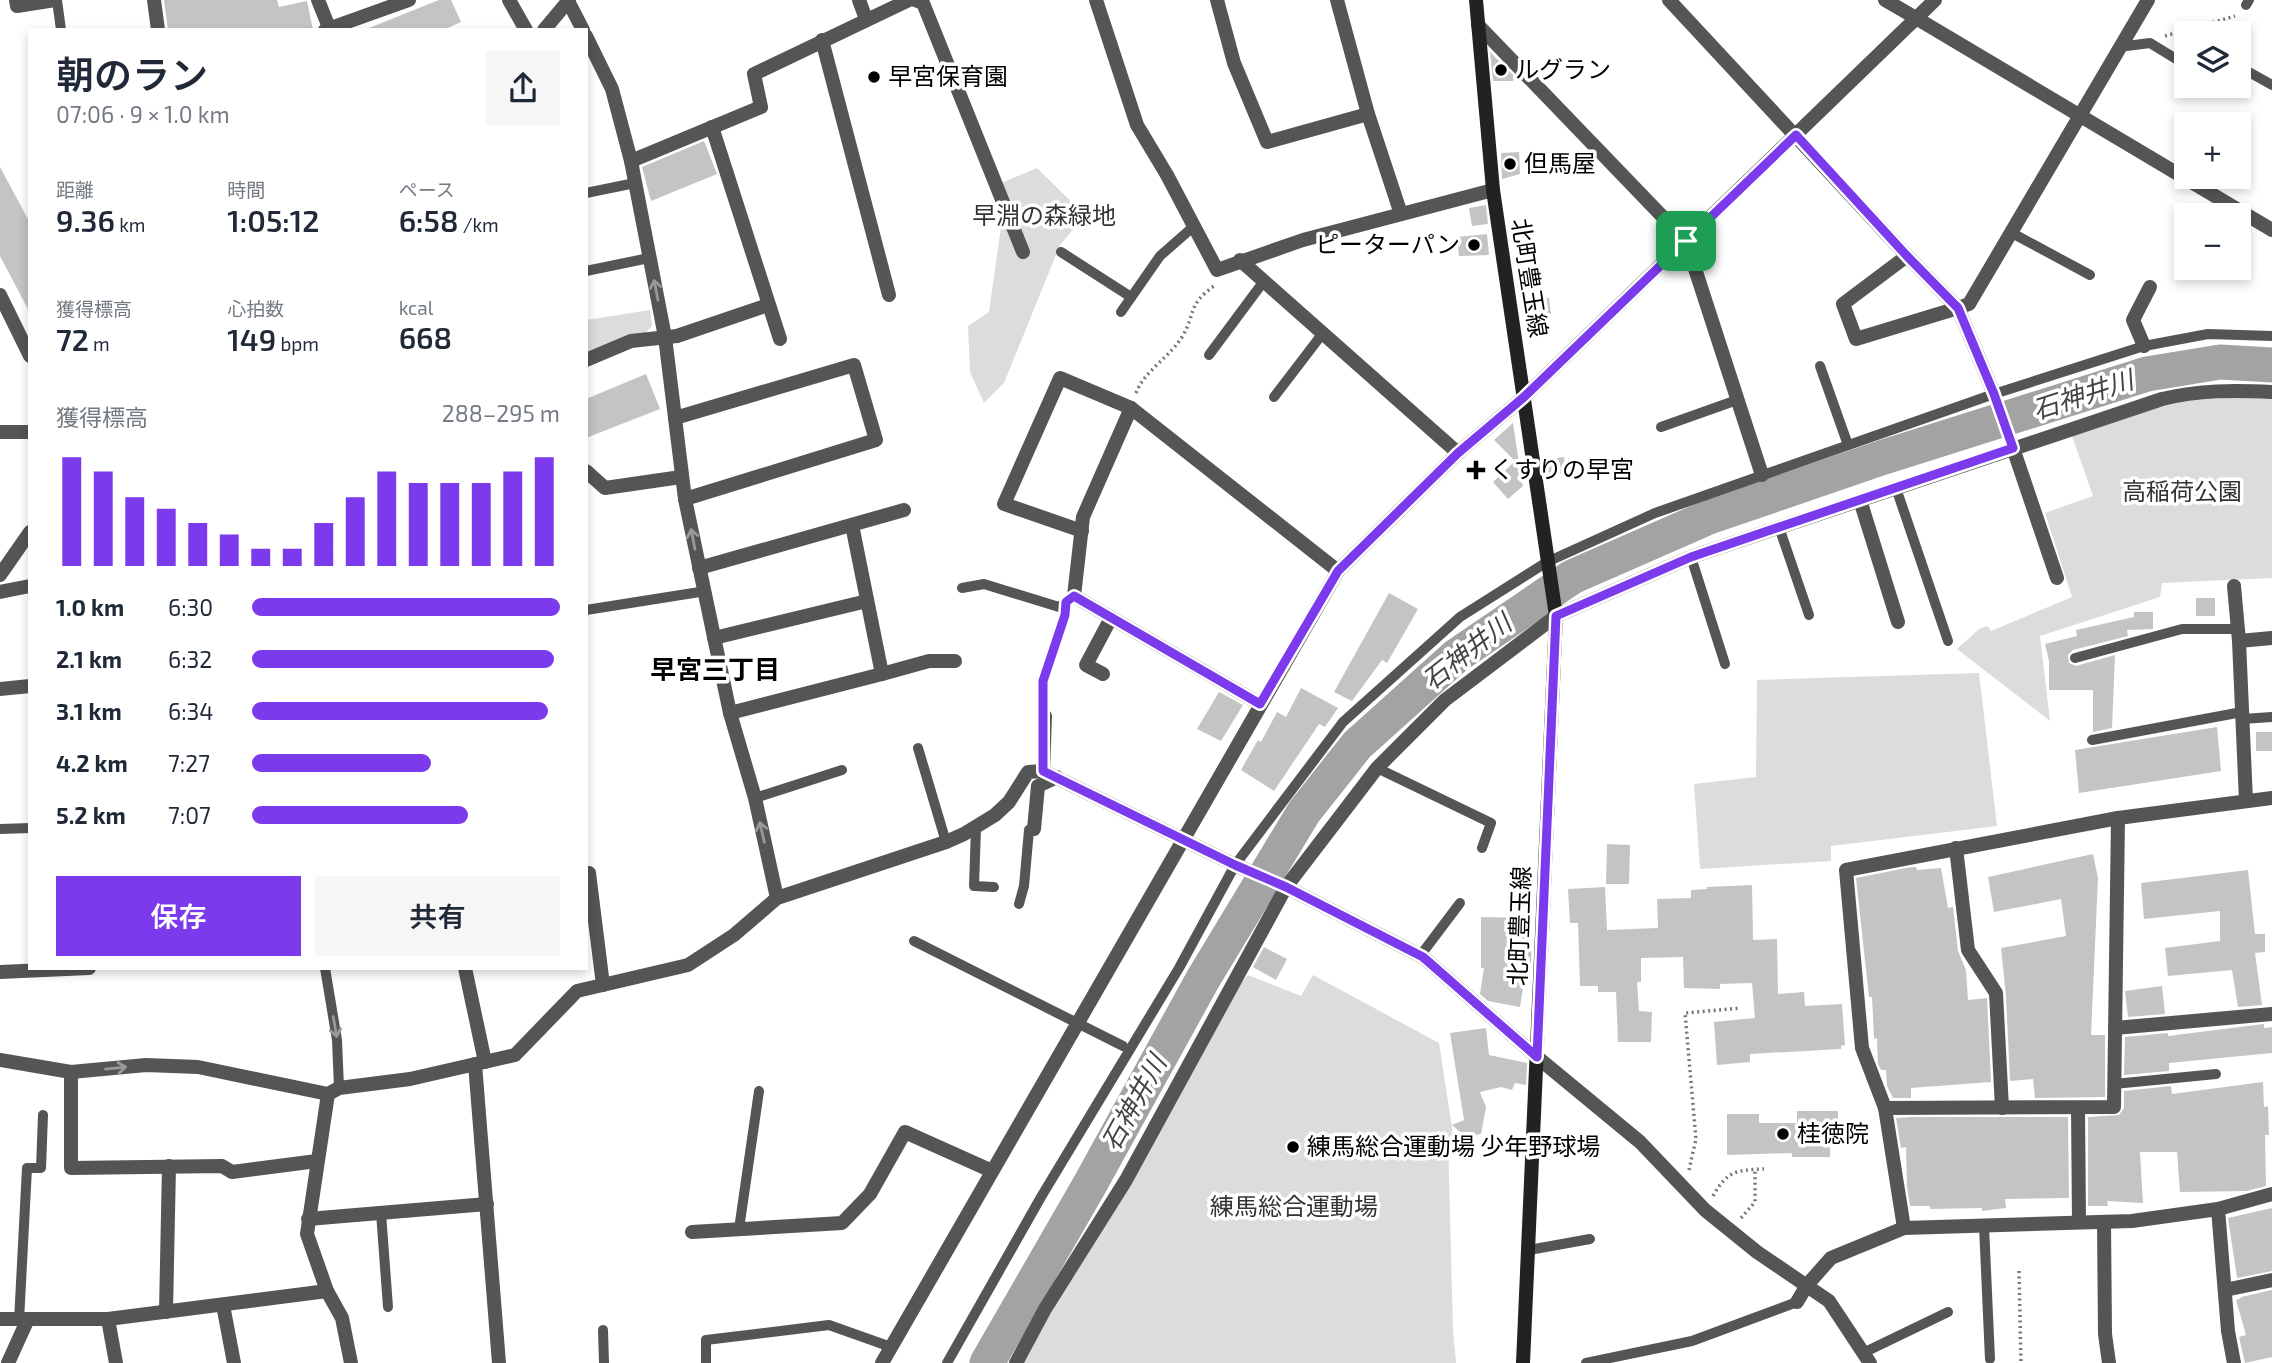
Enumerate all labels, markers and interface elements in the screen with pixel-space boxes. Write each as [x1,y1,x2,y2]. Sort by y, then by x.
map controls [2174,21,2251,280]
button: layers [2174,21,2251,98]
text: 朝のラン [56,51,208,97]
button: share [486,51,560,125]
place label: ルグラン [1515,54,1611,83]
place label: 早宮保育園 [888,61,1008,90]
marker: ルグラン [1493,62,1509,78]
marker: 早宮保育園 [866,69,882,85]
text: 07:06 · 9 × 1.0 km [56,100,230,128]
button: + [2174,112,2251,189]
place label: 但馬屋 [1524,148,1596,177]
marker: 但馬屋 [1502,156,1518,172]
text: 距離 [56,178,94,201]
text: 時間 [227,178,265,201]
text: ペース [399,178,455,201]
park label: 早淵の森緑地 [972,200,1116,229]
text: 9.36 [56,202,115,238]
text: 1:05:12 [227,202,319,238]
text: 6:58 [399,202,458,238]
button: − [2174,203,2251,280]
pin [1656,211,1716,271]
text: km [115,213,145,236]
text: /km [458,213,499,236]
street label: 北町豊玉線 [1507,216,1554,339]
icon: arrive [1667,222,1705,260]
place label: ピーターパン [1315,229,1460,258]
marker: ピーターパン [1466,237,1482,253]
one-way arrow [648,279,662,302]
text: kcal [399,296,433,319]
text: 獲得標高 [56,297,132,320]
text: 心拍数 [227,297,284,320]
text: 668 [399,319,452,355]
text: 72 [56,321,89,357]
text: 149 [227,321,276,357]
text: m [89,332,110,355]
text: bpm [276,332,319,355]
water label: 石神井川 [2028,362,2140,424]
text: 288–295 m [442,399,560,427]
text: 獲得標高 [56,403,148,431]
place label: くすりの早宮 [1490,454,1634,483]
marker: くすりの早宮 [1468,462,1484,478]
park label: 高稲荷公園 [2122,476,2242,505]
one-way arrow [686,528,699,551]
text: 1.0 km [56,593,124,621]
text: 6:30 [168,593,213,621]
water label: 石神井川 [1416,605,1519,695]
text: 2.1 km [56,645,122,673]
text: 6:32 [168,645,212,673]
district label: 早宮三丁目 [650,653,780,684]
text: 3.1 km [56,697,122,725]
text: 6:34 [168,697,214,725]
text: 4.2 km [56,749,128,777]
text: 7:27 [168,749,210,777]
text: 5.2 km [56,801,126,829]
text: 7:07 [168,801,211,829]
one-way arrow [755,821,769,844]
street label: 北町豊玉線 [1502,865,1535,986]
button: 保存 [56,876,301,956]
button: 共有 [315,876,560,956]
one-way arrow [329,1015,342,1038]
water label: 石神井川 [1094,1047,1173,1155]
one-way arrow [104,1061,127,1074]
place label: 桂徳院 [1797,1118,1869,1147]
marker: 桂徳院 [1775,1126,1791,1142]
place label: 練馬総合運動場 少年野球場 [1307,1131,1600,1160]
marker: 練馬総合運動場 少年野球場 [1285,1139,1301,1155]
park label: 練馬総合運動場 [1210,1191,1378,1220]

